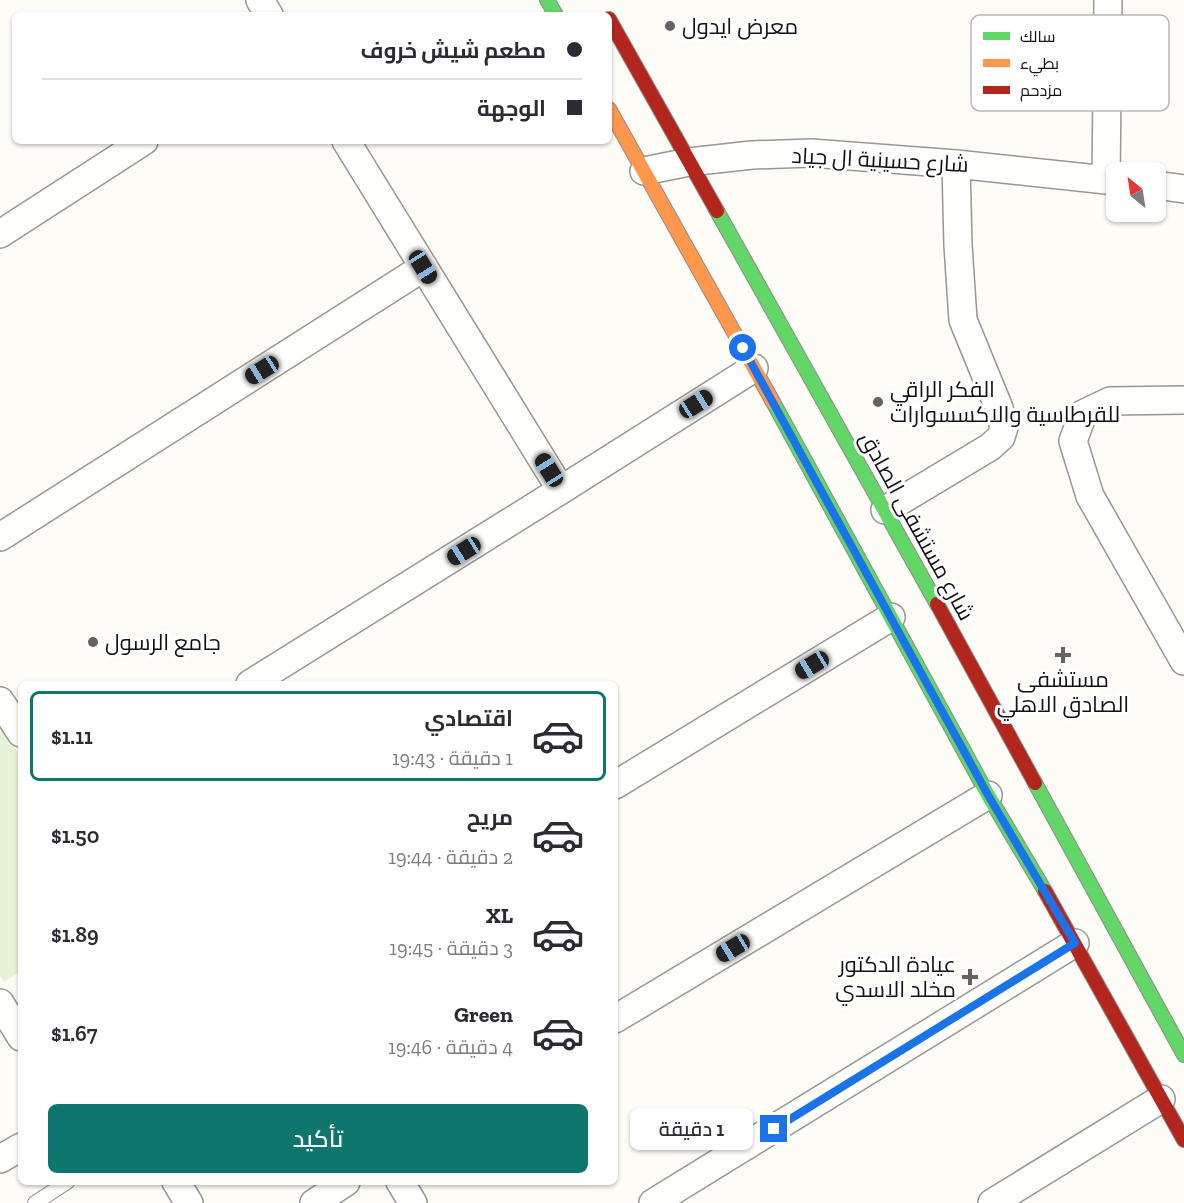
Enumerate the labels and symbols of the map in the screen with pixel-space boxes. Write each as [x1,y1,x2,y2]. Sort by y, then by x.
place label: معرض ايدول [682,13,798,40]
legend [971,15,1169,111]
marker: معرض ايدول [663,19,677,33]
text: سالك [1020,27,1055,46]
text: بطيء [1020,54,1059,77]
text: مزدحم [1020,81,1062,102]
street label: شارع حسينية ال جياد [791,142,969,179]
north arrow [1106,162,1166,222]
car [406,247,440,287]
route start [729,334,756,361]
car [242,353,282,387]
place label: الفكر الراقي للقرطاسية والاكسسوارات [890,376,1120,428]
car [676,387,716,421]
marker: الفكر الراقي للقرطاسية والاكسسوارات [871,395,885,409]
street label: شارع مستشفى الصادق [853,427,980,625]
car [532,450,566,490]
car [444,534,484,568]
place label: جامع الرسول [105,629,221,657]
marker: جامع الرسول [86,635,100,649]
marker: مستشفى الصادق الاهلي [1054,646,1072,664]
car [792,648,832,682]
place label: مستشفى الصادق الاهلي [997,666,1129,721]
car [713,931,753,965]
place label: عيادة الدكتور مخلد الاسدي [835,951,956,1006]
marker: عيادة الدكتور مخلد الاسدي [961,968,979,986]
callout: 1 دقيقة [630,1108,753,1150]
route end [760,1115,787,1142]

